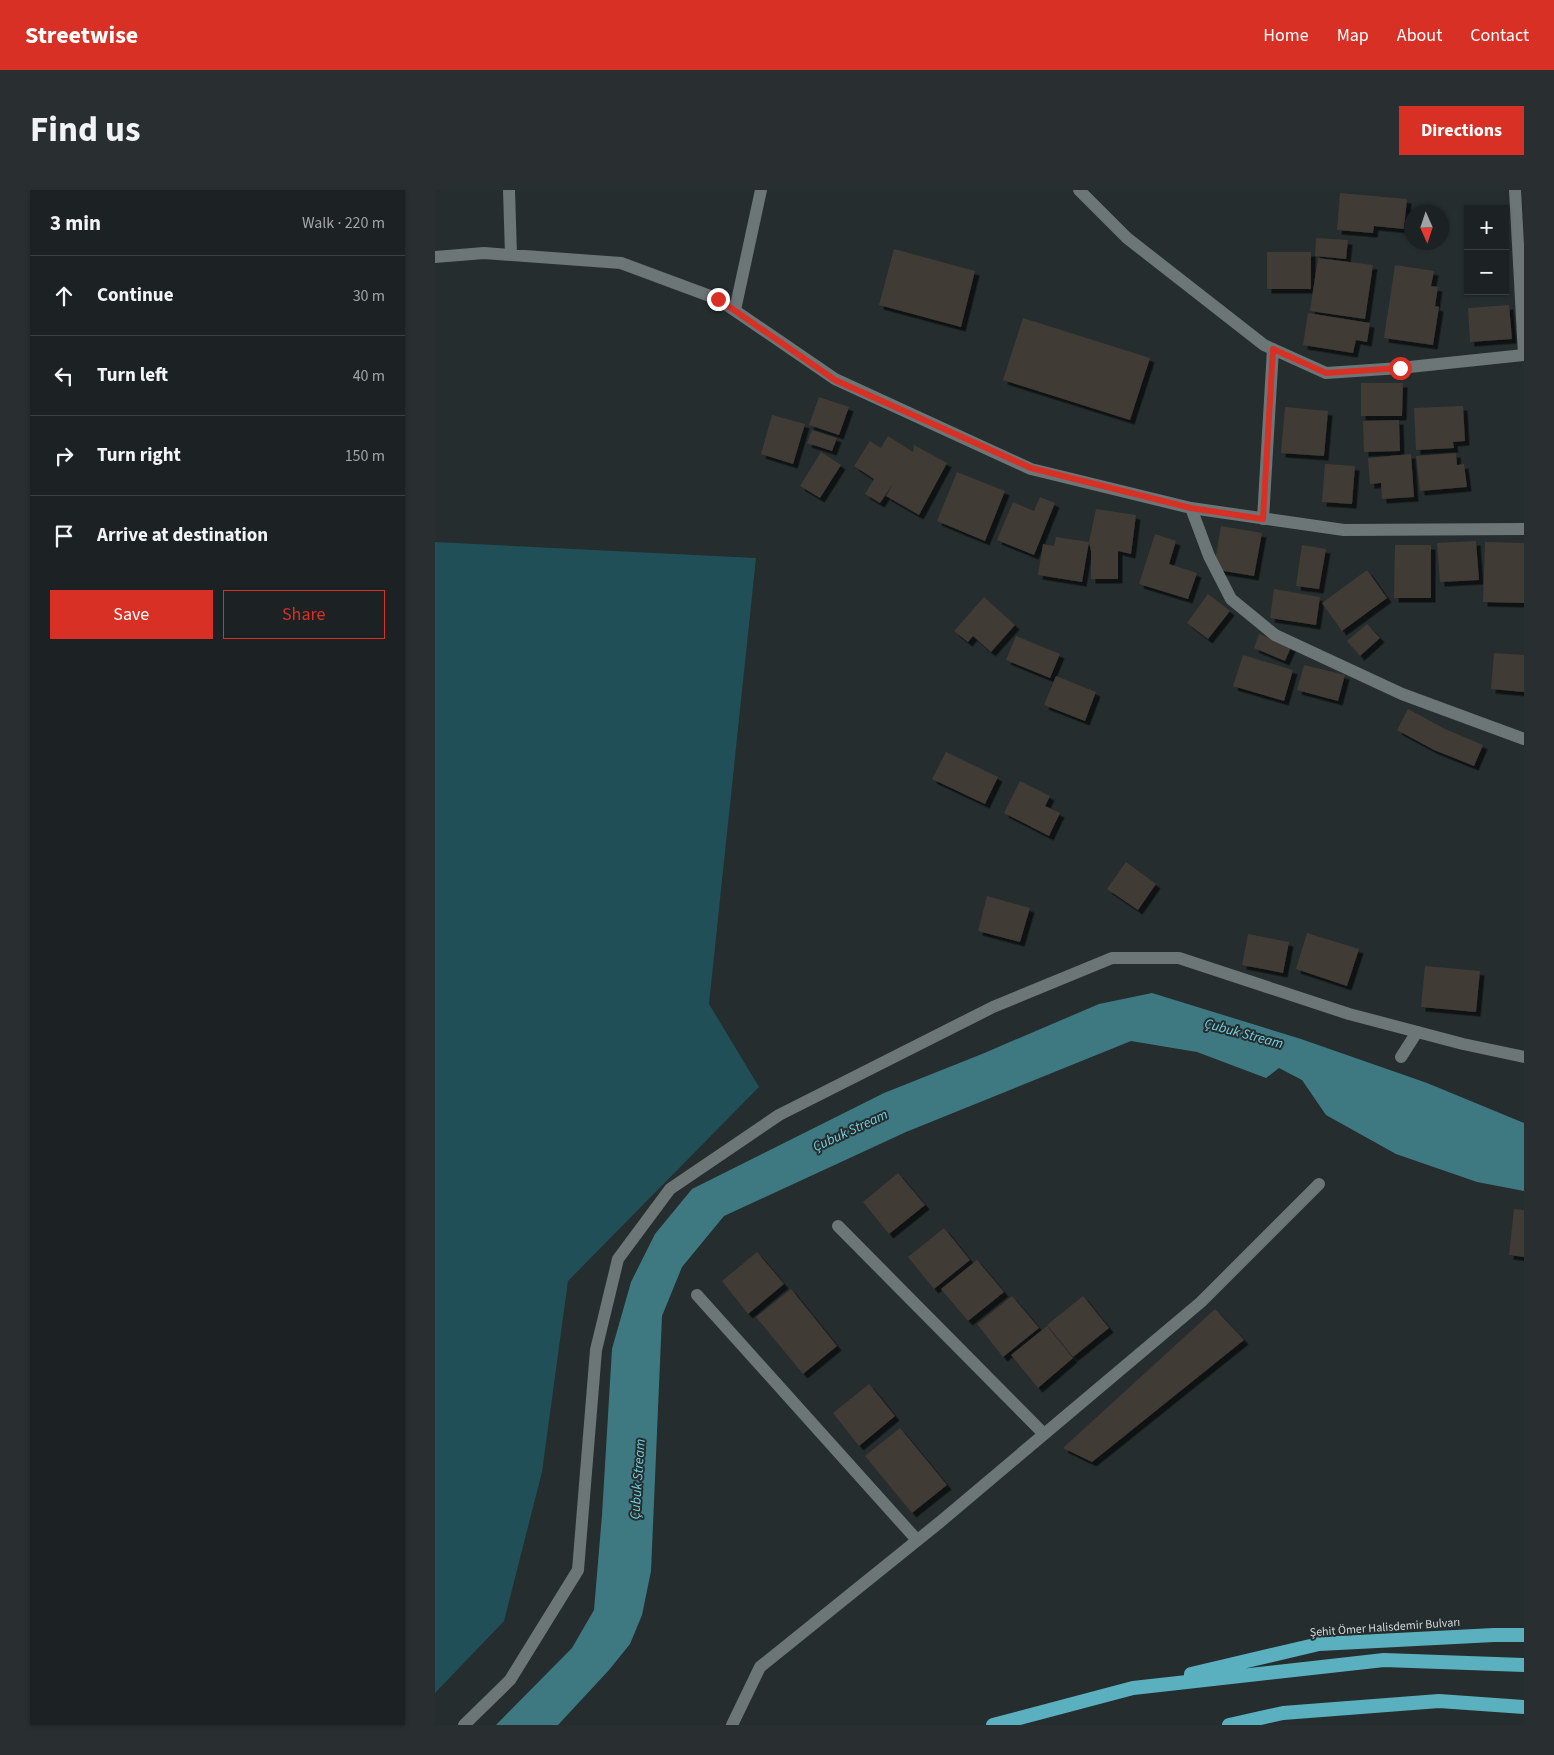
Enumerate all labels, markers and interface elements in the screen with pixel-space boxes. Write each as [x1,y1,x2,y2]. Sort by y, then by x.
text: Streetwise [25,18,138,53]
text: Home [1263,23,1309,48]
text: Map [1337,23,1369,48]
text: About [1397,23,1442,48]
text: Contact [1470,23,1529,48]
text: Find us [30,105,140,155]
button: Directions [1399,106,1524,155]
north arrow [1404,205,1449,250]
map controls [1464,205,1509,295]
button: + [1464,205,1509,250]
text: 3 min [50,208,101,238]
text: Walk · 220 m [302,212,385,234]
button: − [1464,250,1509,295]
icon: ahead [50,282,78,310]
text: Continue [97,282,174,309]
text: 30 m [353,285,385,307]
route end [707,288,730,311]
route start [1389,357,1412,380]
icon: left [50,362,78,390]
text: Turn left [97,362,168,389]
text: 40 m [353,365,385,387]
icon: right [50,442,78,470]
text: Turn right [97,442,181,469]
text: 150 m [345,445,385,467]
icon: arrive [50,522,78,550]
text: Arrive at destination [97,522,268,549]
button: Save [50,590,213,639]
button: Share [223,590,385,639]
water label: Çubuk Stream [1202,1014,1285,1054]
water label: Çubuk Stream [810,1105,891,1157]
water label: Çubuk Stream [625,1438,651,1520]
street label: Şehit Ömer Halisdemir Bulvarı [1309,1614,1461,1641]

